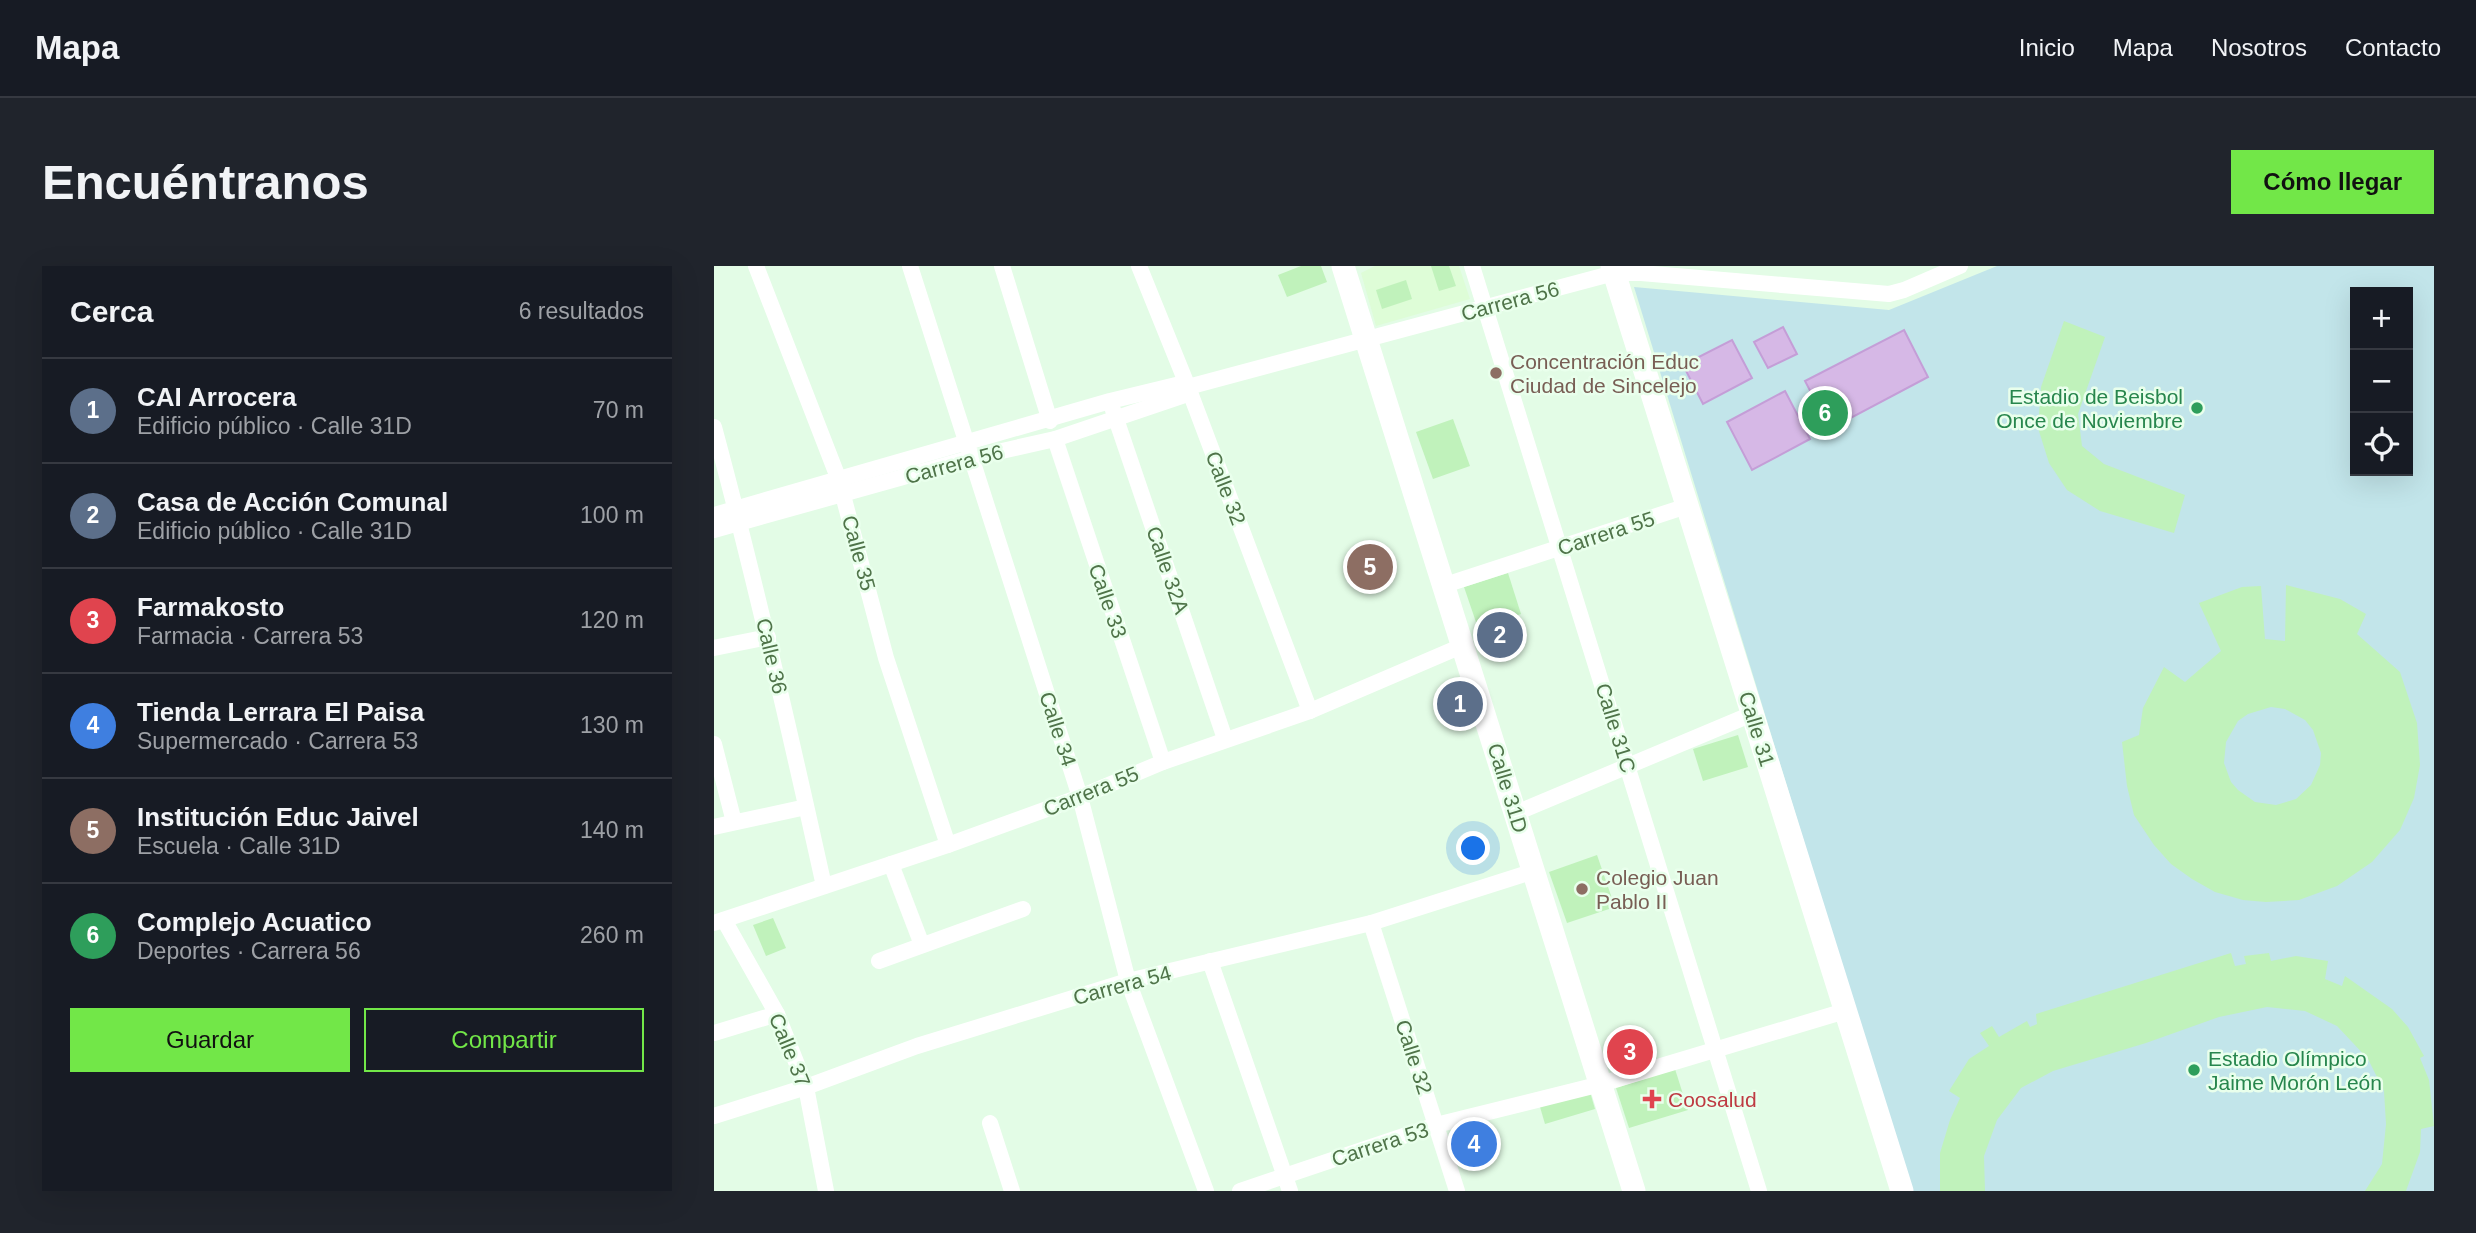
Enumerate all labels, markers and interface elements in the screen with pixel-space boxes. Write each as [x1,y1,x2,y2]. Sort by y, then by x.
text: Mapa [35,29,119,66]
text: Inicio [2019,34,2075,61]
text: Mapa [2113,34,2173,61]
text: Nosotros [2211,34,2307,61]
text: Contacto [2345,34,2441,61]
button: Cómo llegar [2231,150,2434,214]
text: Encuéntranos [42,155,369,209]
street label: Carrera 56 [1459,277,1561,325]
map controls [2350,287,2413,476]
button: + [2350,287,2413,350]
text: Cerca [70,295,153,328]
text: 6 resultados [519,298,644,324]
place label: Concentración Educ Ciudad de Sincelejo [1510,350,1699,397]
button: − [2350,350,2413,413]
marker: Concentración Educ Ciudad de Sincelejo [1488,365,1504,381]
text: CAI Arrocera [137,382,296,412]
place label: Estadio de Beisbol Once de Noviembre [1996,385,2183,432]
pin: 6 [1802,387,1848,439]
text: 1 [87,397,99,423]
text: 70 m [593,397,644,423]
marker: Estadio de Beisbol Once de Noviembre [2189,400,2205,416]
text: Edificio público · Calle 31D [137,413,412,439]
button: locate [2350,413,2413,476]
street label: Carrera 56 [903,440,1005,488]
street label: Calle 32 [1201,448,1251,528]
text: Casa de Acción Comunal [137,487,448,517]
text: 2 [87,502,99,528]
text: 100 m [580,502,644,528]
street label: Carrera 55 [1555,507,1657,559]
street label: Calle 35 [838,513,880,593]
text: Edificio público · Calle 31D [137,518,412,544]
street label: Calle 32A [1142,523,1194,617]
pin: 5 [1347,541,1393,593]
street label: Calle 33 [1085,561,1131,641]
text: Farmakosto [137,592,284,622]
text: 3 [87,607,99,633]
text: 120 m [580,607,644,633]
pin: 2 [1477,609,1523,661]
street label: Calle 36 [752,616,792,696]
text: Farmacia · Carrera 53 [137,623,363,649]
pin: 1 [1437,678,1483,730]
street label: Calle 31C [1592,681,1640,775]
street label: Calle 34 [1035,689,1081,769]
street label: Calle 31 [1735,689,1779,769]
text: Tienda Lerrara El Paisa [137,697,424,727]
text: 4 [87,712,99,738]
text: 130 m [580,712,644,738]
text: Supermercado · Carrera 53 [137,728,418,754]
street label: Calle 31D [1484,741,1532,835]
street label: Carrera 55 [1040,762,1142,820]
text: Institución Educ Jaivel [137,802,419,832]
text: 5 [87,817,99,843]
text: 140 m [580,817,644,843]
your location [1456,831,1490,865]
text: Escuela · Calle 31D [137,833,340,859]
place label: Colegio Juan Pablo II [1596,866,1719,913]
marker: Colegio Juan Pablo II [1574,881,1590,897]
text: Complejo Acuatico [137,907,372,937]
text: 6 [87,922,99,948]
text: 260 m [580,922,644,948]
text: Deportes · Carrera 56 [137,938,361,964]
street label: Carrera 54 [1071,961,1174,1009]
button: Guardar [70,1008,350,1072]
button: Compartir [364,1008,644,1072]
street label: Calle 37 [765,1010,815,1090]
street label: Calle 32 [1391,1017,1437,1097]
pin: 3 [1607,1026,1653,1078]
place label: Estadio Olímpico Jaime Morón León [2208,1047,2382,1094]
marker: Estadio Olímpico Jaime Morón León [2186,1062,2202,1078]
place label: Coosalud [1668,1088,1757,1111]
marker: Coosalud [1642,1089,1662,1109]
street label: Carrera 53 [1329,1118,1431,1170]
pin: 4 [1451,1118,1497,1170]

